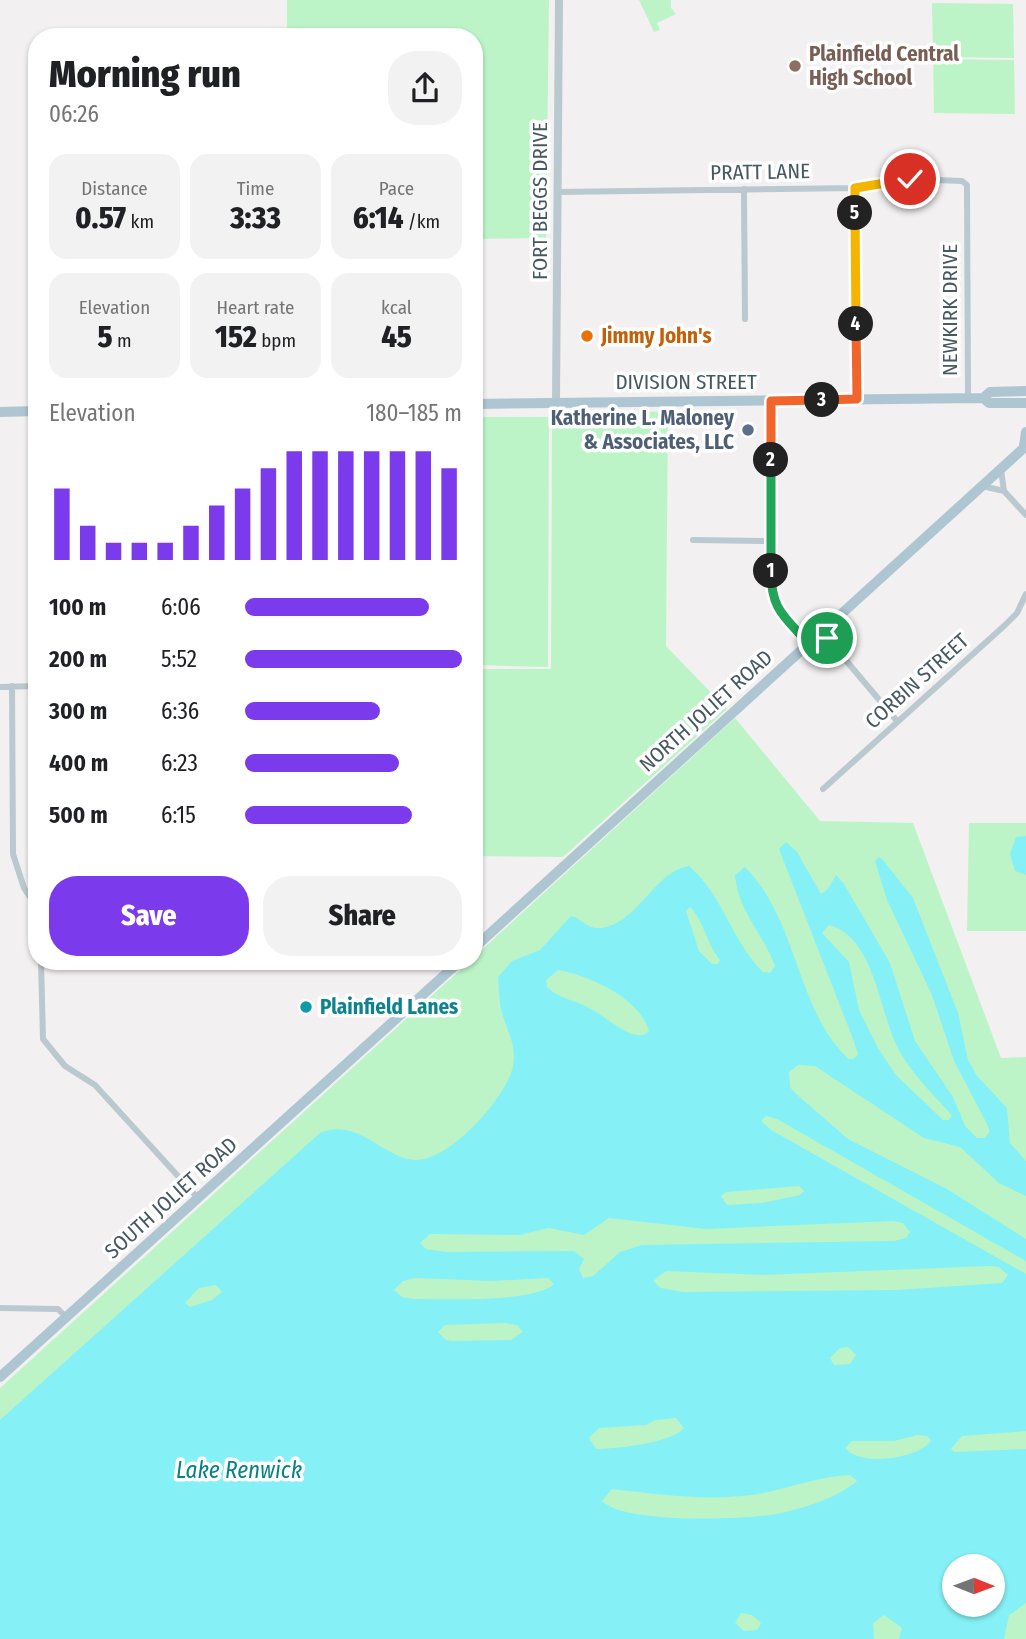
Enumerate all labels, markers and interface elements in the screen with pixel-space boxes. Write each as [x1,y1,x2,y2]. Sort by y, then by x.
place label: Plainfield Central High School [809,41,959,91]
text: Morning run [49,51,241,97]
button: share [388,51,462,125]
marker: Plainfield Central High School [787,58,803,74]
text: 06:26 [49,100,99,128]
street label: FORT BEGGS DRIVE [527,122,553,280]
pin [880,149,940,209]
street label: PRATT LANE [710,158,810,186]
icon: check [891,160,929,198]
text: Distance [81,177,148,200]
text: Time [237,177,274,200]
text: Pace [379,177,414,200]
pin: 5 [838,196,872,230]
text: 0.57 [75,200,126,236]
text: 3:33 [230,200,281,236]
text: 6:14 [353,200,403,236]
text: 5 [850,201,859,224]
text: km [126,210,154,233]
text: /km [403,210,440,233]
street label: NEWKIRK DRIVE [937,244,963,376]
text: Elevation [79,296,150,319]
text: Heart rate [216,296,295,319]
text: kcal [381,296,412,319]
pin: 4 [838,306,874,342]
text: 4 [851,312,860,335]
text: 5 [97,319,112,355]
text: 152 [215,319,257,355]
text: 45 [381,319,412,355]
place label: Jimmy John's [600,323,712,349]
marker: Jimmy John's [579,328,595,344]
text: m [112,329,132,352]
text: bpm [257,329,296,352]
street label: DIVISION STREET [615,369,757,395]
pin: 3 [804,382,840,418]
text: 3 [817,388,826,411]
text: Elevation [49,399,136,427]
text: 180–185 m [366,399,462,427]
place label: Katherine L. Maloney & Associates, LLC [551,405,735,455]
marker: Katherine L. Maloney & Associates, LLC [740,422,756,438]
pin: 2 [754,442,788,477]
text: 2 [766,448,775,471]
pin: 1 [754,554,788,588]
text: 1 [766,559,775,582]
text: 100 m [49,593,106,621]
text: 6:06 [161,593,201,621]
pin [797,608,857,668]
icon: arrive [808,619,846,657]
street label: CORBIN STREET [860,628,974,734]
street label: NORTH JOLIET ROAD [634,644,778,778]
text: 200 m [49,645,107,673]
text: 5:52 [161,645,197,673]
text: 300 m [49,697,107,725]
text: 6:36 [161,697,199,725]
text: 400 m [49,749,108,777]
text: 6:23 [161,749,198,777]
text: 500 m [49,801,108,829]
text: 6:15 [161,801,196,829]
button: Save [49,876,249,956]
button: Share [263,876,462,956]
place label: Plainfield Lanes [320,994,458,1020]
marker: Plainfield Lanes [298,999,314,1015]
street label: SOUTH JOLIET ROAD [99,1132,243,1264]
water label: Lake Renwick [176,1456,302,1484]
north arrow [942,1554,1004,1617]
map controls [942,1554,1005,1617]

